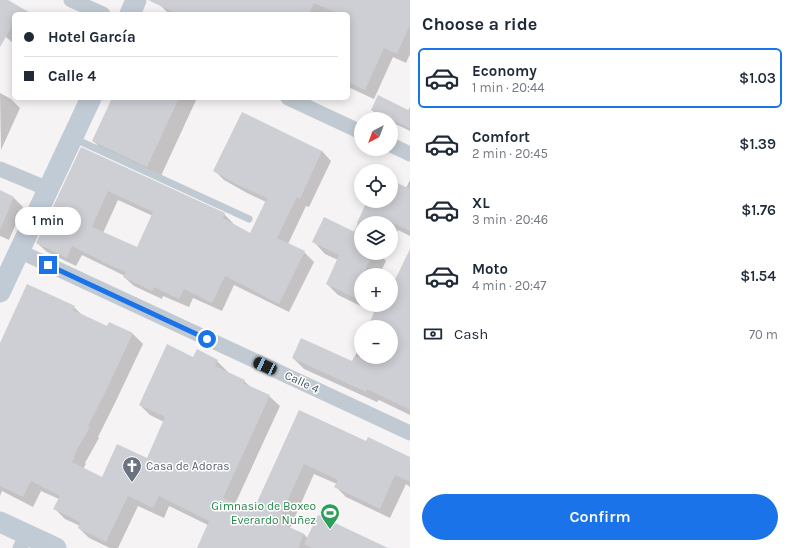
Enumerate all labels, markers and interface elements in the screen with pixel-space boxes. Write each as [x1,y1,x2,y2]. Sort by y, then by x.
text: Choose a ride [422,13,537,35]
text: Hotel García [48,28,136,46]
icon: car [424,60,460,96]
text: Economy [472,62,537,80]
text: Calle 4 [48,67,96,85]
text: $1.03 [739,69,776,87]
text: 1 min · 20:44 [472,80,545,95]
north arrow [354,112,398,156]
map controls [354,112,398,364]
icon: car [424,126,460,162]
text: Comfort [472,128,530,146]
text: $1.39 [739,135,776,153]
text: 2 min · 20:45 [472,146,548,161]
button: locate [354,164,398,208]
icon: car [424,192,460,228]
text: XL [472,194,490,212]
text: $1.76 [741,201,776,219]
callout: 1 min [15,207,81,235]
text: 3 min · 20:46 [472,212,548,227]
text: 1 min [32,213,64,228]
button: layers [354,216,398,260]
route end [39,256,57,274]
icon: car [424,258,460,294]
text: Moto [472,260,508,278]
text: $1.54 [740,267,776,285]
button: + [354,268,398,312]
text: 4 min · 20:47 [472,278,546,293]
button: − [354,320,398,364]
icon: cash [422,323,444,345]
text: Cash [454,325,488,343]
text: 70 m [749,327,778,342]
route start [198,330,216,348]
car [252,355,278,377]
street label: Calle 4 [283,368,322,396]
church icon: Casa de Adoras [121,455,143,483]
place label: Casa de Adoras [146,459,230,473]
button: Confirm [422,494,778,540]
place label: Gimnasio de Boxeo Everardo Nuñez [211,499,316,527]
sports icon: Gimnasio de Boxeo Everardo Nuñez [319,502,341,530]

